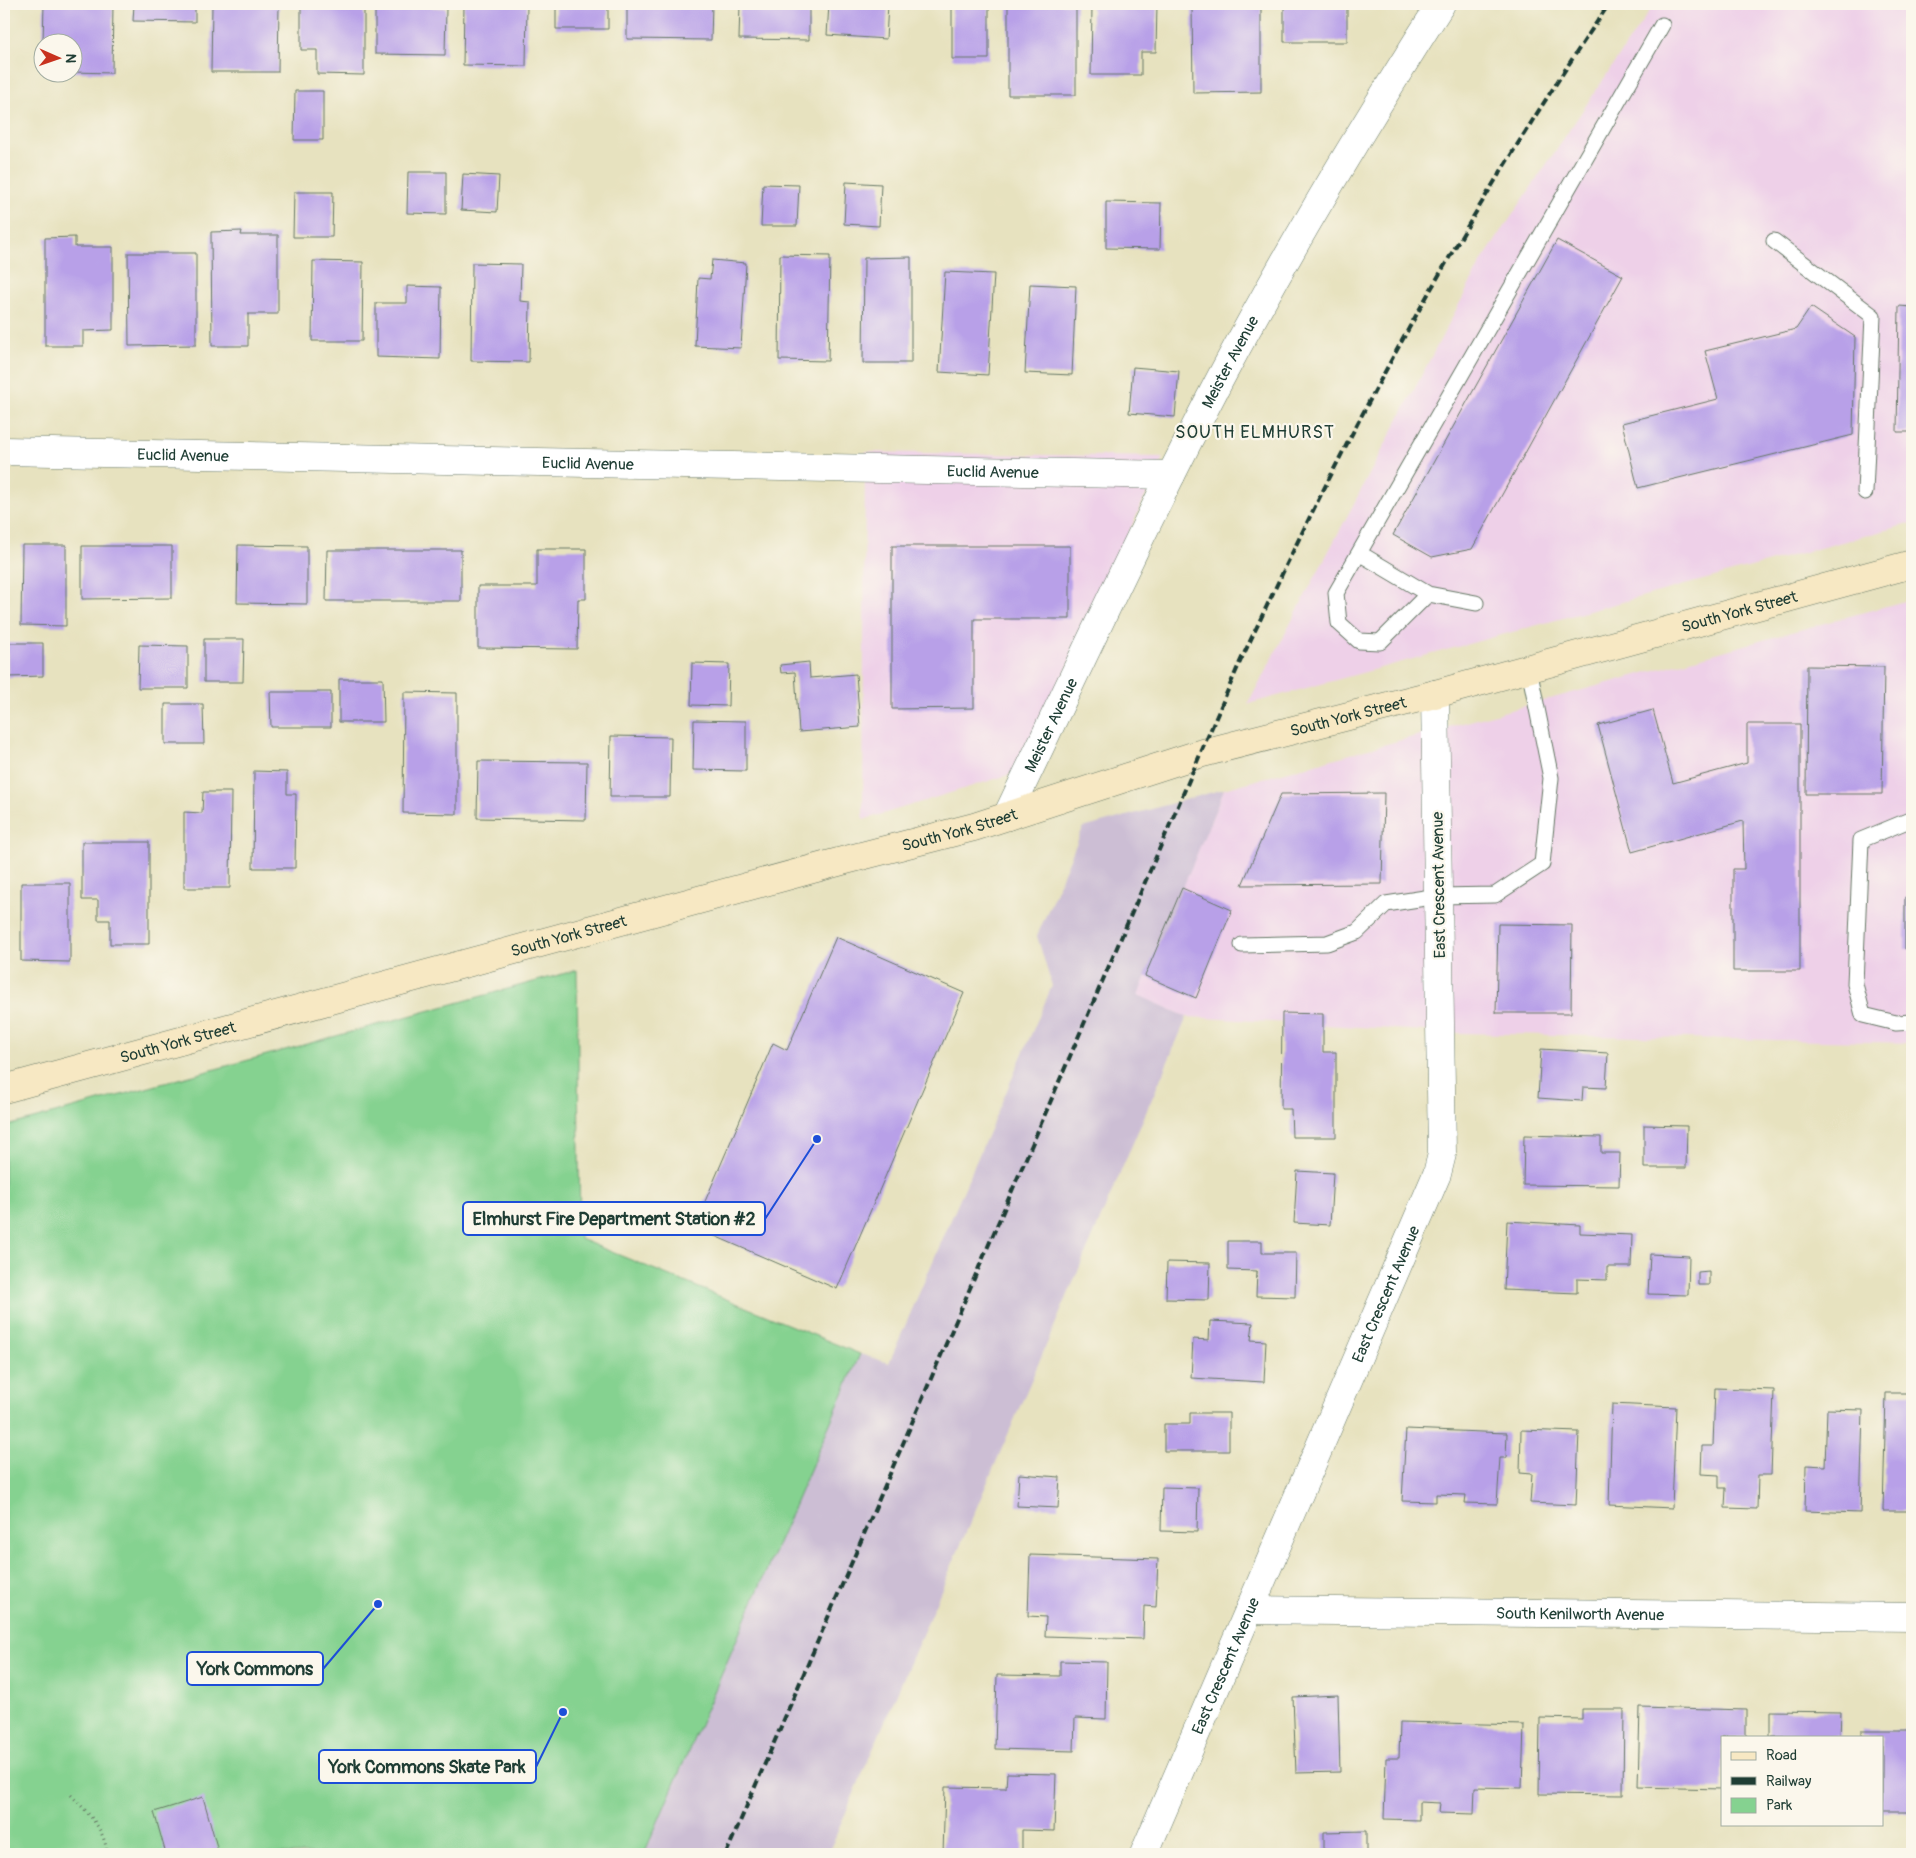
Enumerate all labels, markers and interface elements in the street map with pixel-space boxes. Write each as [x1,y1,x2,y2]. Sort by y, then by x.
north arrow [32,32,82,82]
text: N [62,53,79,63]
street label: Meister Avenue [1198,312,1263,412]
district label: SOUTH ELMHURST [1175,421,1335,444]
street label: Euclid Avenue [137,445,229,467]
street label: Euclid Avenue [542,453,634,475]
street label: Euclid Avenue [947,461,1039,483]
street label: South York Street [1679,587,1800,637]
street label: Meister Avenue [1020,675,1082,776]
street label: South York Street [1288,693,1409,741]
street label: South York Street [900,804,1021,856]
street label: East Crescent Avenue [1428,811,1450,959]
street label: South York Street [509,911,629,962]
street label: South York Street [118,1017,239,1068]
callout: Elmhurst Fire Department Station #2 [463,1202,765,1235]
text: Elmhurst Fire Department Station #2 [473,1208,755,1231]
street label: East Crescent Avenue [1348,1223,1425,1366]
street label: East Crescent Avenue [1188,1595,1264,1738]
street label: South Kenilworth Avenue [1496,1604,1664,1625]
callout: York Commons [187,1652,323,1685]
text: York Commons [196,1658,314,1681]
legend [1721,1736,1884,1826]
text: Road [1766,1746,1797,1765]
callout: York Commons Skate Park [319,1750,536,1783]
text: York Commons Skate Park [327,1756,526,1779]
text: Railway [1766,1772,1812,1791]
text: Park [1766,1796,1793,1815]

